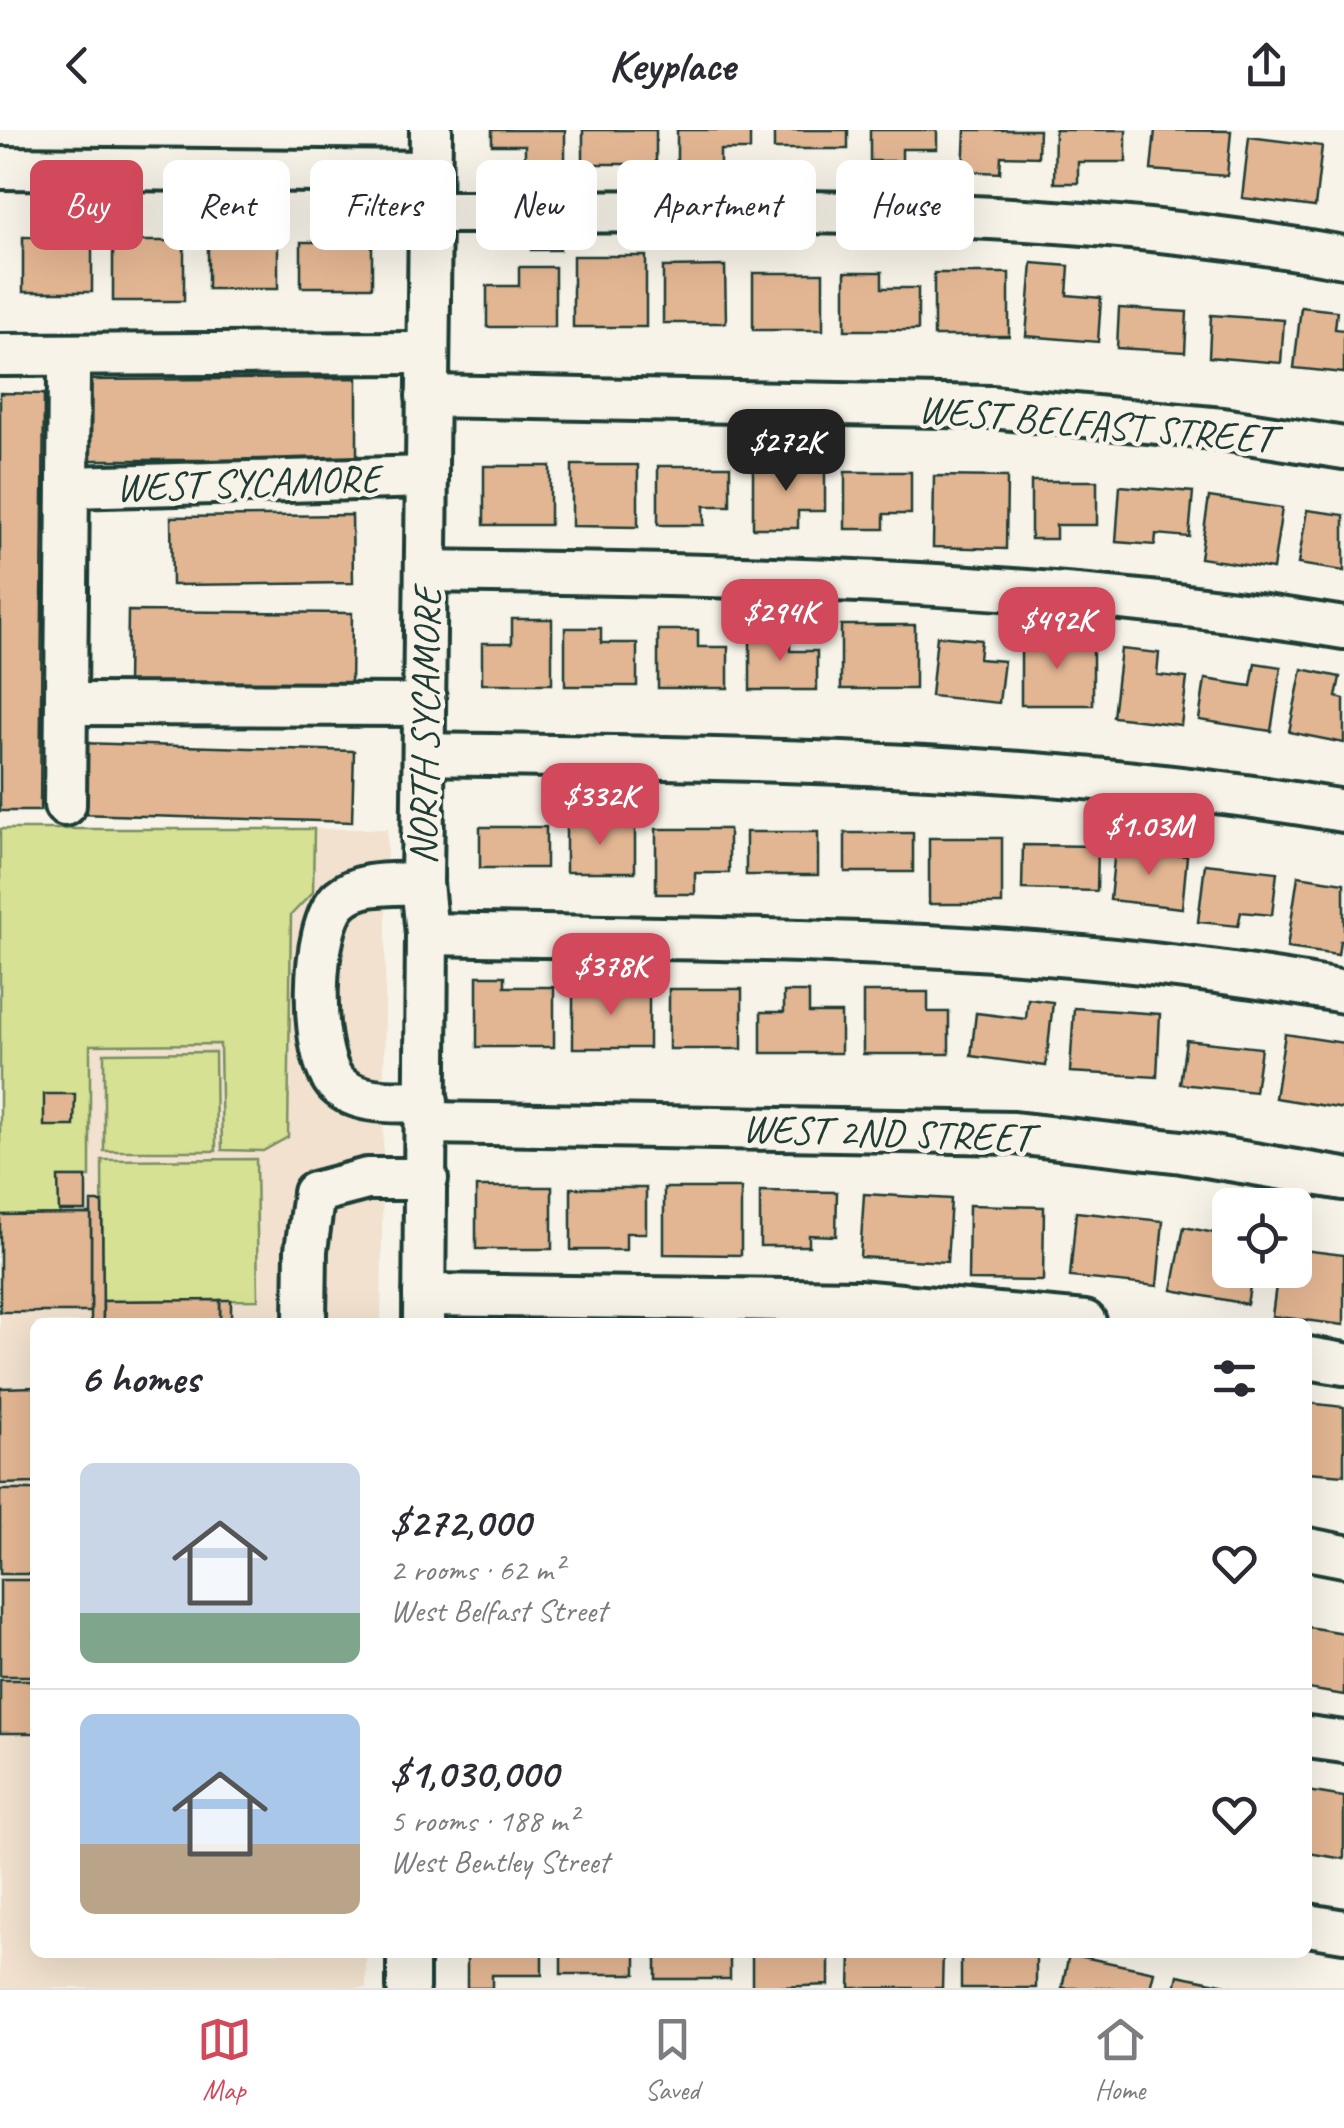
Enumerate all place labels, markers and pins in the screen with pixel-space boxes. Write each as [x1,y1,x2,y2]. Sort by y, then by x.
pin: $272K [716,409,856,494]
pin: $294K [710,579,850,664]
pin: $492K [987,587,1127,672]
pin: $332K [530,763,670,848]
pin: $1.03M [1068,793,1230,878]
pin: $378K [541,933,681,1018]

